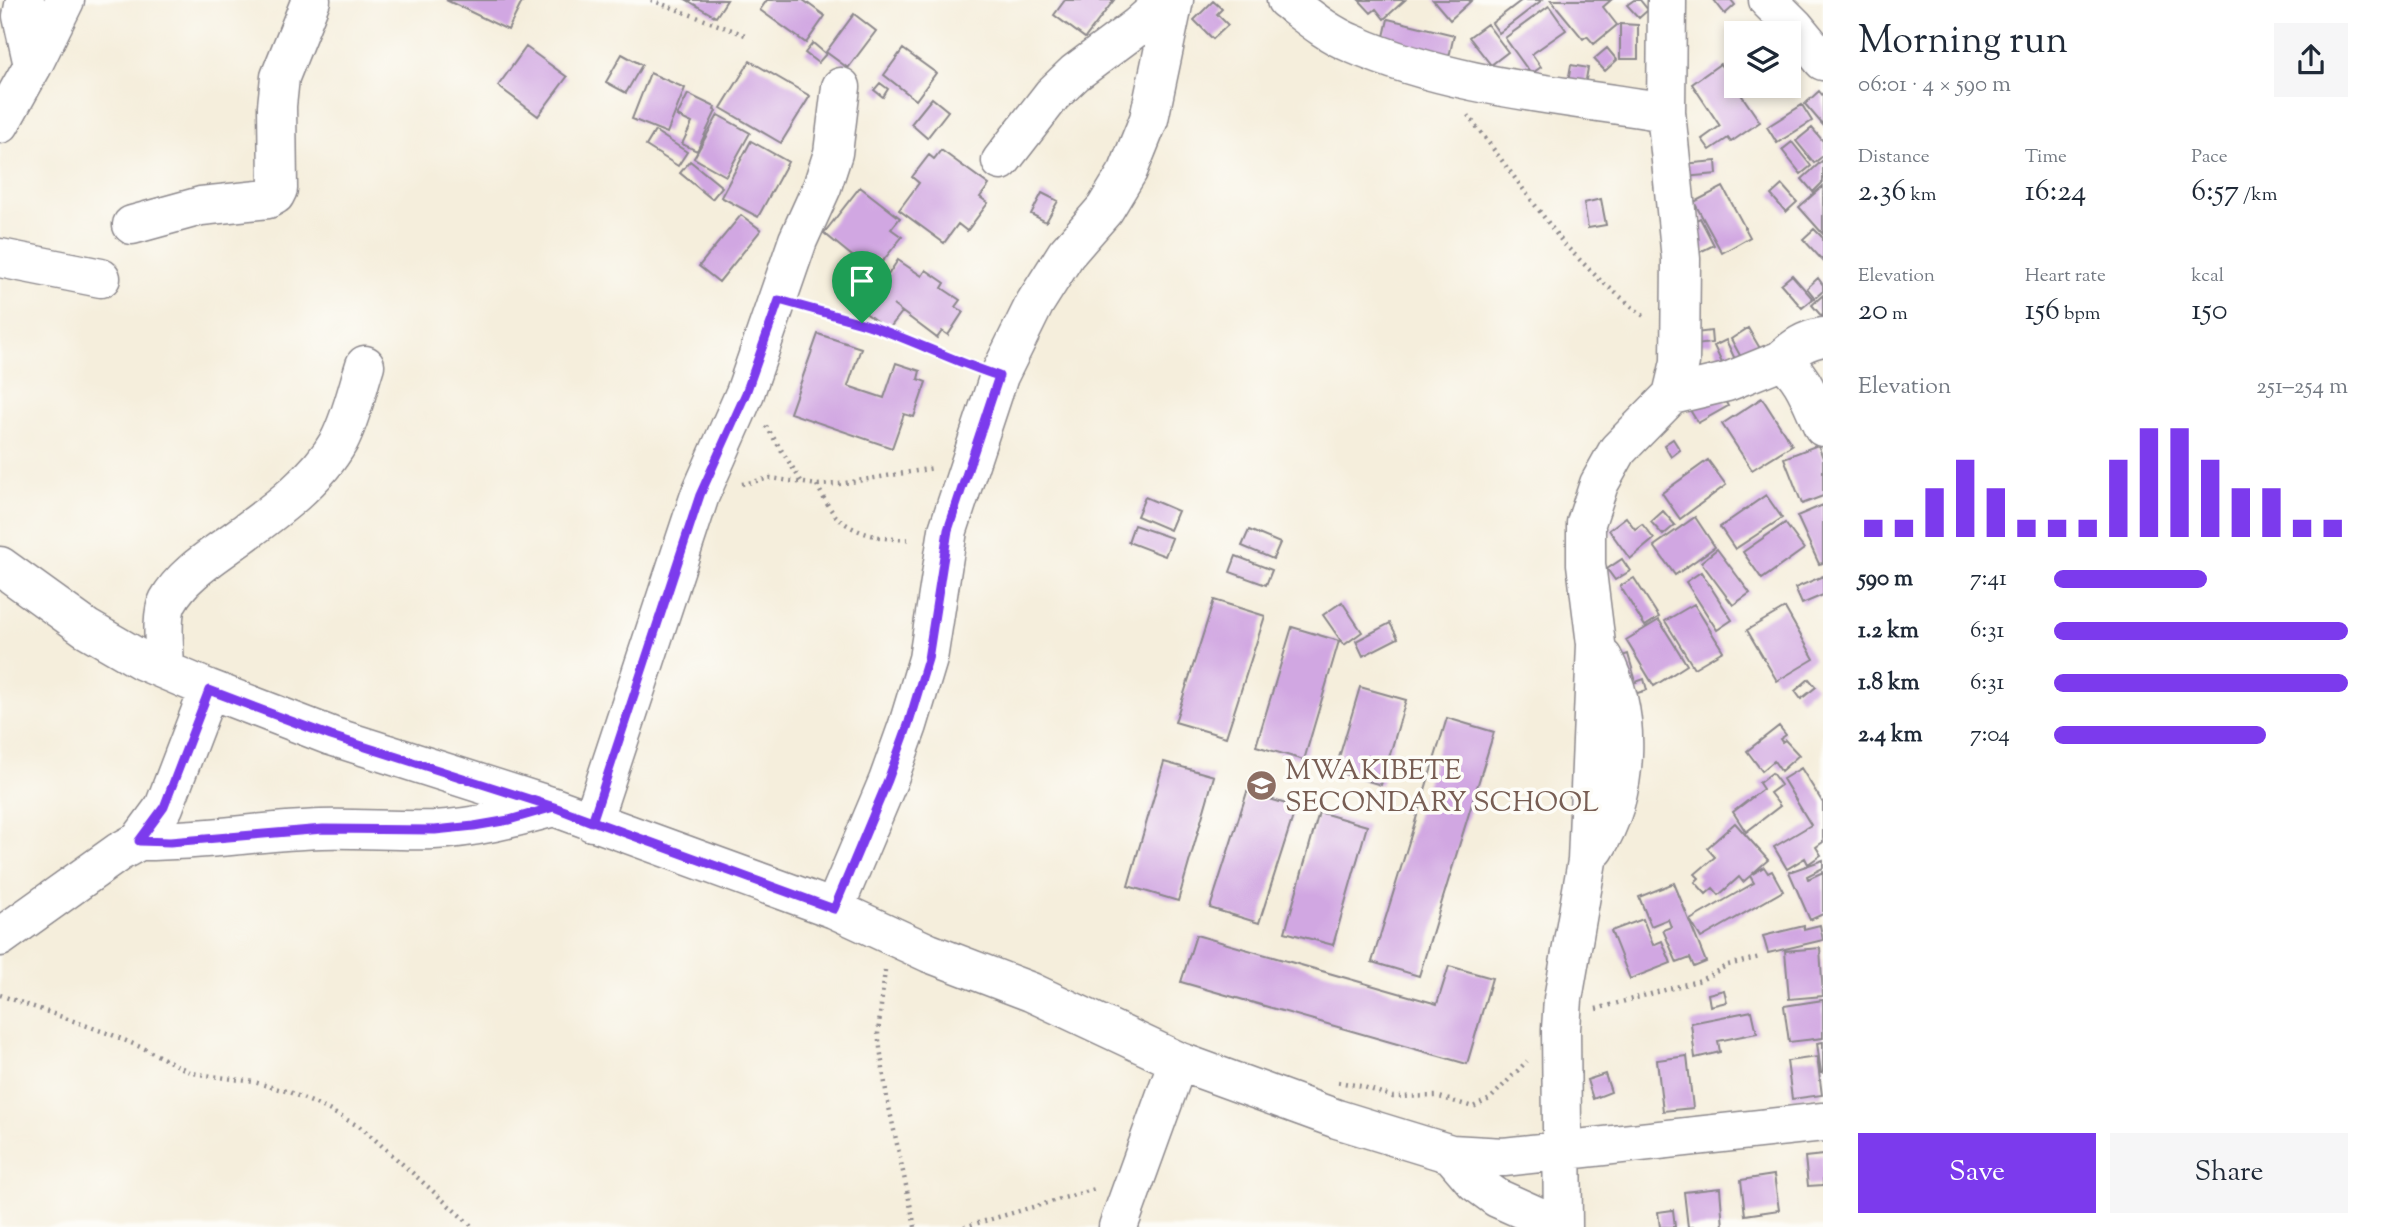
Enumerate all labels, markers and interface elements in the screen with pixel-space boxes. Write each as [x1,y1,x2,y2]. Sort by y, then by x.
text: Morning run [1858,16,2068,70]
map controls [1724,21,1801,98]
button: layers [1724,21,1801,98]
button: share [2274,23,2348,97]
text: 06:01 · 4 × 590 m [1858,69,2011,102]
text: Distance [1858,144,1930,171]
text: Time [2025,144,2067,171]
text: Pace [2191,144,2228,171]
text: 2.36 [1858,171,1906,214]
text: 16:24 [2025,171,2086,214]
text: 6:57 [2191,171,2239,214]
text: km [1906,182,1937,209]
text: /km [2239,182,2277,209]
pin [832,251,892,323]
icon: arrive [843,262,881,300]
text: Elevation [1858,263,1935,290]
text: Heart rate [2025,263,2106,290]
text: kcal [2191,263,2224,290]
text: 20 [1858,290,1888,333]
text: 156 [2025,290,2060,333]
text: 150 [2191,290,2228,333]
text: m [1888,301,1908,328]
text: bpm [2060,301,2101,328]
text: Elevation [1858,371,1951,404]
text: 251–254 m [2256,371,2348,404]
text: 590 m [1858,563,1913,596]
text: 7:41 [1970,563,2007,596]
text: 1.2 km [1858,615,1919,648]
text: 6:31 [1970,615,2004,648]
text: 1.8 km [1858,667,1920,700]
text: 6:31 [1970,667,2004,700]
text: 2.4 km [1858,719,1923,752]
text: 7:04 [1970,719,2010,752]
place label: MWAKIBETE SECONDARY SCHOOL [1285,752,1599,824]
school or university icon: MWAKIBETE SECONDARY SCHOOL [1245,768,1279,802]
button: Save [1858,1133,2096,1213]
button: Share [2110,1133,2348,1213]

